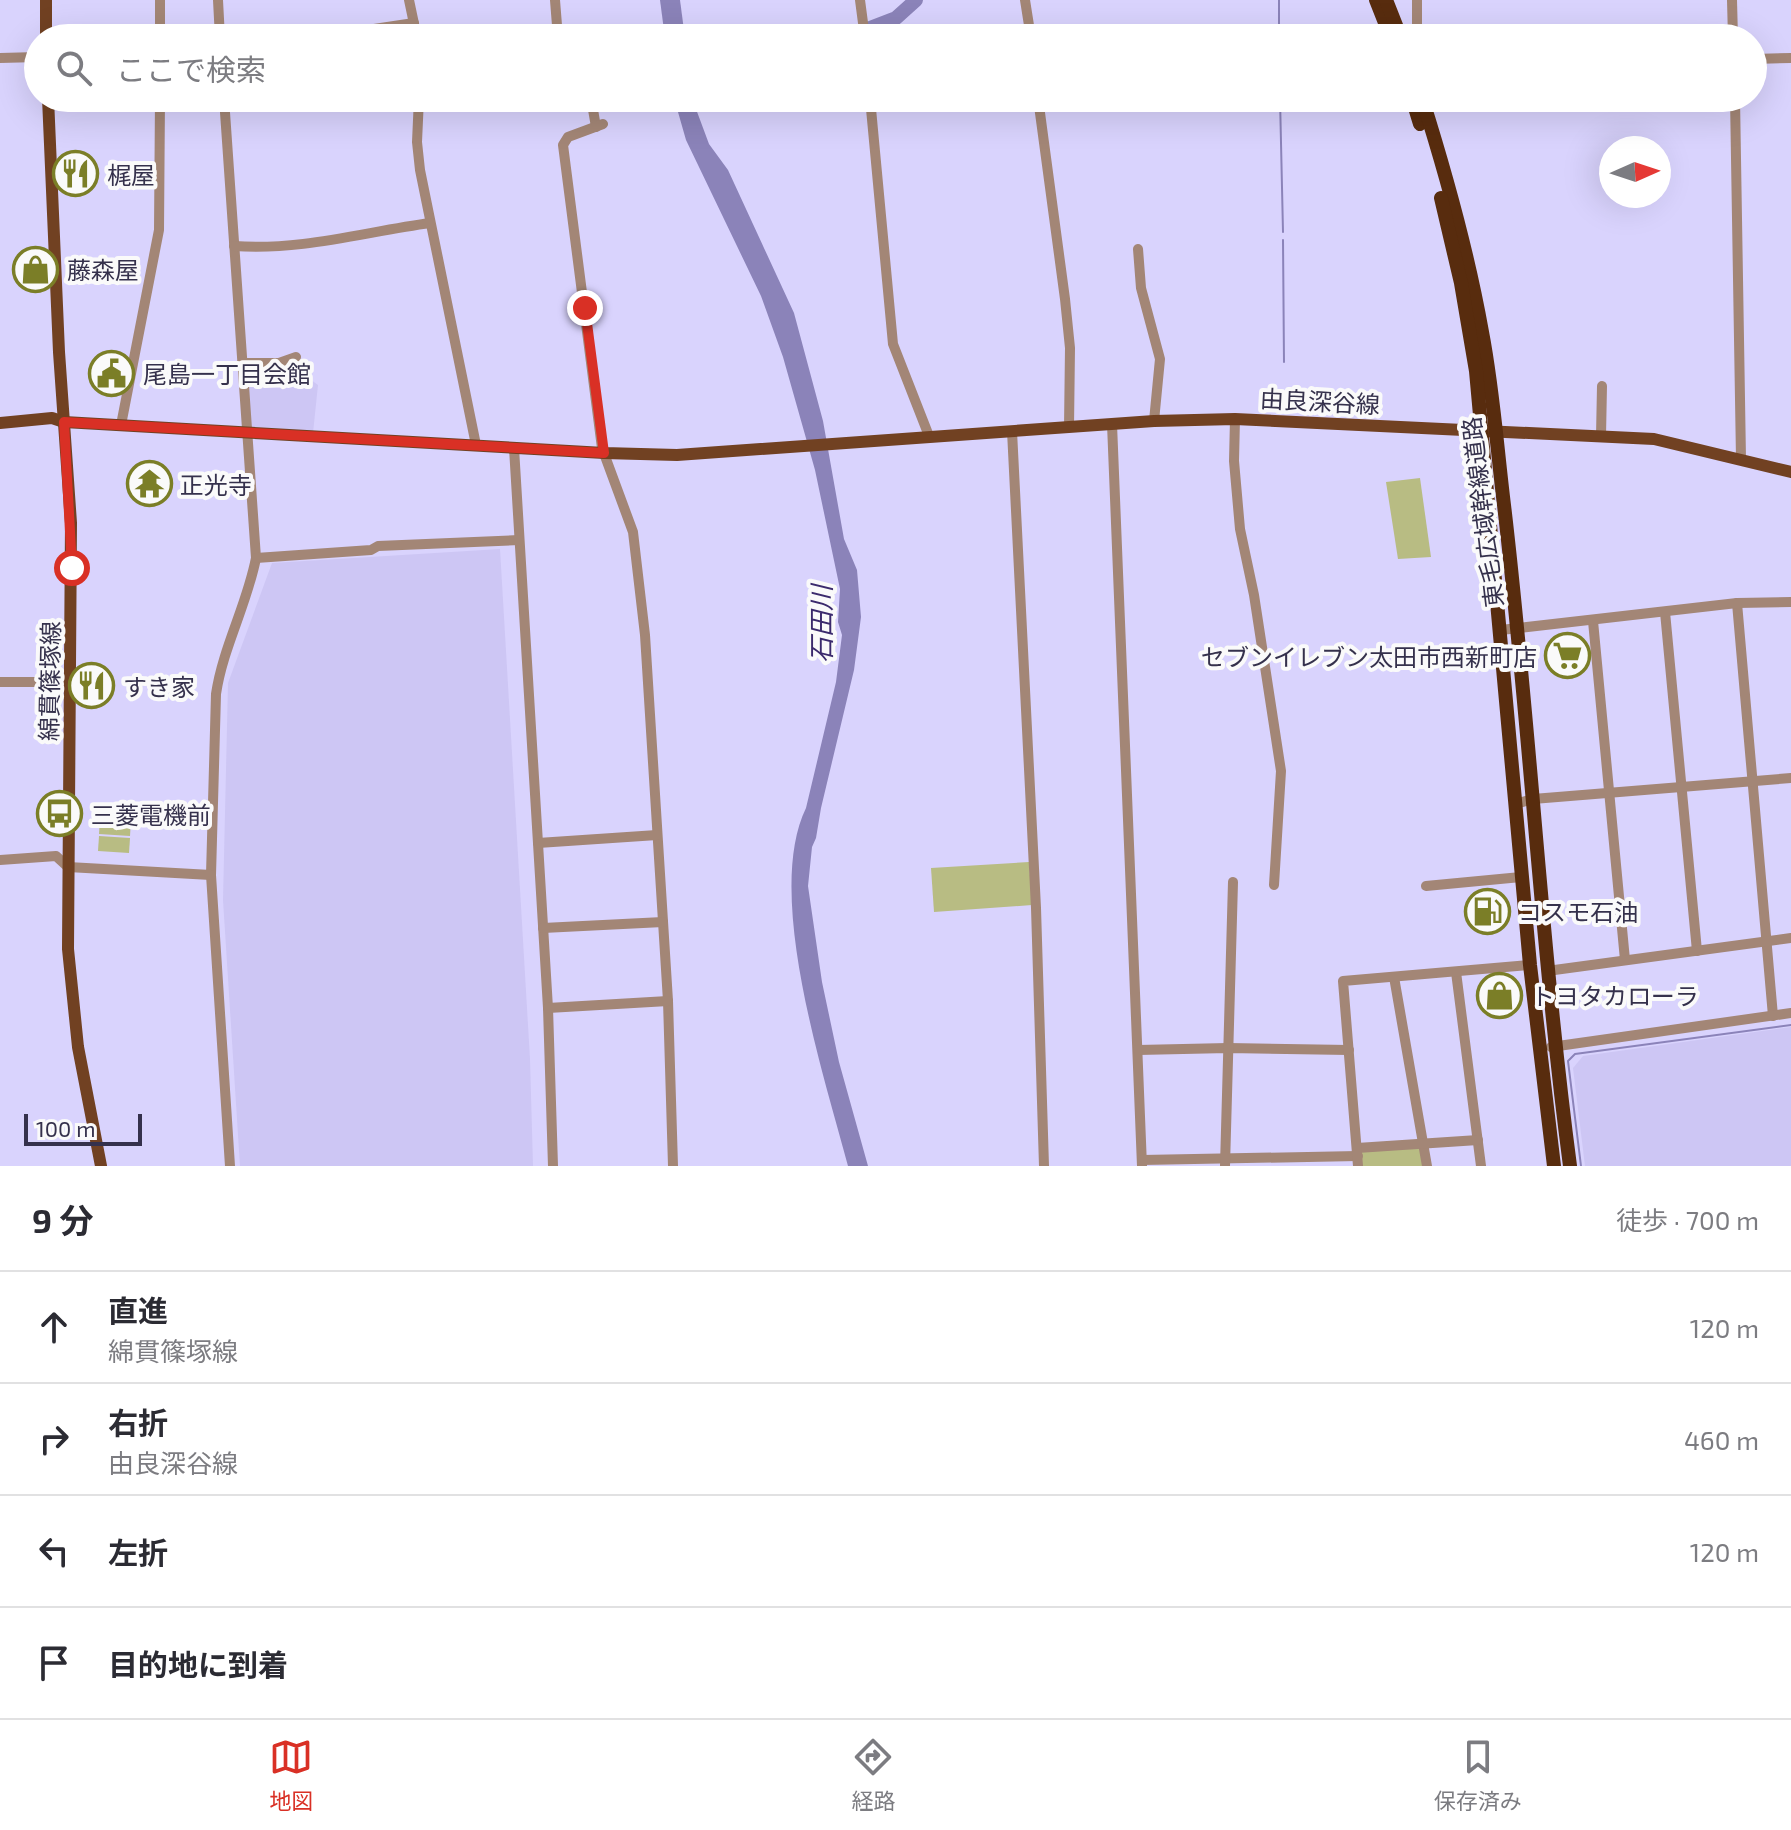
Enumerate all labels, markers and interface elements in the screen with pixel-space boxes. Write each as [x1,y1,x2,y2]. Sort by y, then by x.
search box [24,24,1767,112]
icon: search [52,46,96,90]
text: ここで検索 [116,51,266,87]
north arrow [1599,136,1671,208]
restaurant icon: 梶屋 [52,150,100,198]
place label: 梶屋 [107,160,155,189]
shop icon: 藤森屋 [12,245,60,293]
place label: 藤森屋 [67,255,139,284]
route end [567,290,603,326]
public building icon: 尾島一丁目会館 [88,349,136,397]
place label: 尾島一丁目会館 [143,359,311,388]
street label: 由良深谷線 [1259,383,1381,419]
street label: 東毛広域幹線道路 [1456,415,1508,609]
temple icon: 正光寺 [125,460,173,508]
place label: 正光寺 [180,470,252,499]
route start [54,550,90,586]
water label: 石田川 [805,582,836,663]
street label: 綿貫篠塚線 [33,621,65,741]
supermarket icon: セブンイレブン太田市西新町店 [1544,632,1592,680]
place label: セブンイレブン太田市西新町店 [1201,642,1537,671]
restaurant icon: すき家 [68,662,116,710]
place label: すき家 [123,672,195,701]
bus stop icon: 三菱電機前 [36,790,84,838]
place label: 三菱電機前 [91,800,211,829]
fuel station icon: コスモ石油 [1463,887,1511,935]
place label: コスモ石油 [1518,897,1638,926]
shop icon: トヨタカローラ [1476,971,1524,1019]
place label: トヨタカローラ [1531,981,1699,1010]
scale bar [24,1110,142,1146]
text: 100 m [36,1115,95,1141]
text: 9 分 [32,1199,93,1240]
text: 徒歩 · 700 m [1616,1204,1759,1235]
text: 直進 [108,1292,168,1328]
icon: ahead [32,1305,76,1349]
text: 120 m [1690,1312,1759,1343]
text: 綿貫篠塚線 [108,1335,238,1366]
text: 右折 [108,1404,168,1440]
icon: right [32,1417,76,1461]
text: 460 m [1684,1424,1759,1455]
text: 由良深谷線 [108,1447,238,1478]
icon: left [32,1529,76,1573]
text: 左折 [108,1534,168,1570]
text: 120 m [1690,1536,1759,1567]
icon: arrive [32,1641,76,1685]
text: 目的地に到着 [108,1646,288,1682]
tab: 地図 [269,1735,313,1815]
tab: 経路 [851,1735,896,1815]
tab: 保存済み [1434,1735,1522,1815]

